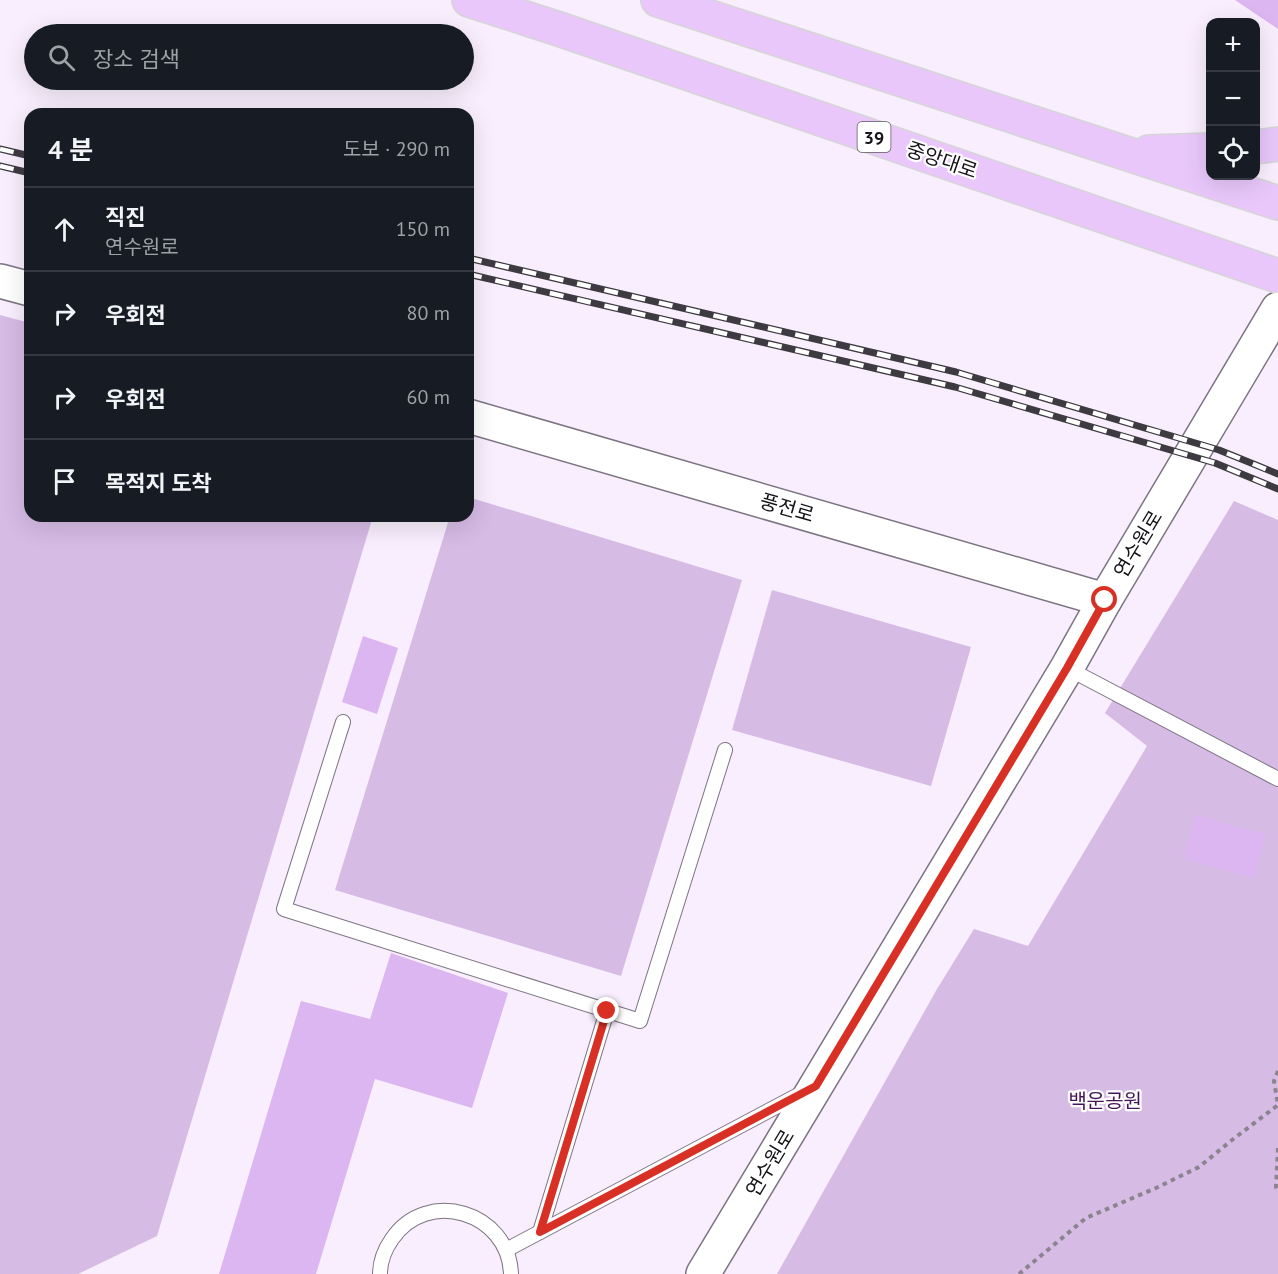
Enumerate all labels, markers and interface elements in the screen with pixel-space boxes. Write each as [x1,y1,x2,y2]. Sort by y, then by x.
map controls [1206,18,1260,180]
button: + [1206,18,1260,72]
search box [24,24,474,90]
icon: search [45,41,78,74]
text: 장소 검색 [93,45,180,73]
button: − [1206,72,1260,126]
road number: 39 [858,122,890,152]
button: locate [1206,126,1260,180]
text: 4 분 [48,133,93,166]
text: 도보 · 290 m [343,136,450,162]
street label: 중앙대로 [903,136,981,184]
text: 직진 [105,203,145,231]
icon: ahead [48,213,81,246]
text: 150 m [396,216,450,242]
text: 연수원로 [105,234,179,260]
icon: right [48,297,81,330]
text: 80 m [407,300,450,326]
text: 우회전 [105,301,166,329]
icon: right [48,381,81,414]
text: 60 m [407,384,450,410]
text: 우회전 [105,385,166,413]
icon: arrive [48,465,81,498]
text: 목적지 도착 [105,469,212,497]
street label: 풍전로 [757,488,817,528]
street label: 연수원로 [1108,506,1168,582]
route start [1091,586,1117,612]
route end [593,997,619,1023]
park label: 백운공원 [1068,1088,1142,1114]
street label: 연수원로 [740,1125,800,1201]

